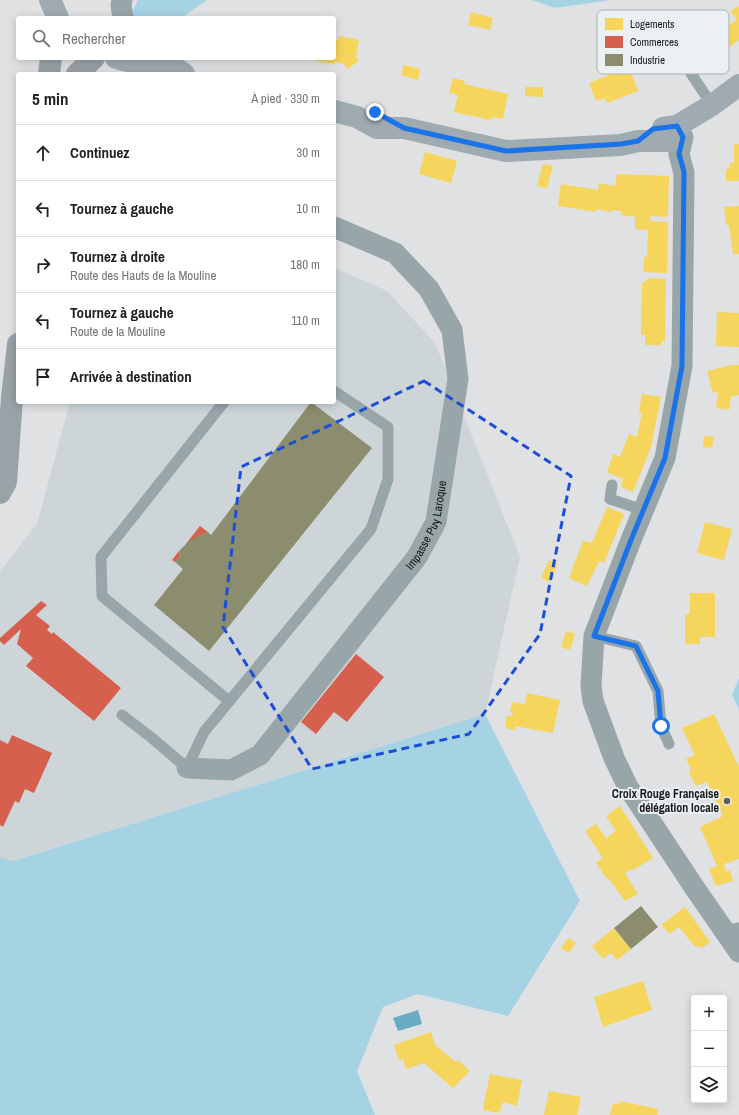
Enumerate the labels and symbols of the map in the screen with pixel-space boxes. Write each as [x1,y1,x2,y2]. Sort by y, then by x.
legend [597,10,729,74]
text: Logements [630,17,675,31]
text: Commerces [630,35,679,49]
text: Industrie [630,53,665,67]
route end [366,103,384,121]
street label: Impasse Puy Laroque [402,480,450,573]
route start [652,717,670,735]
place label: Croix Rouge Française délégation locale [612,786,720,816]
marker: Croix Rouge Française délégation locale [722,796,732,806]

